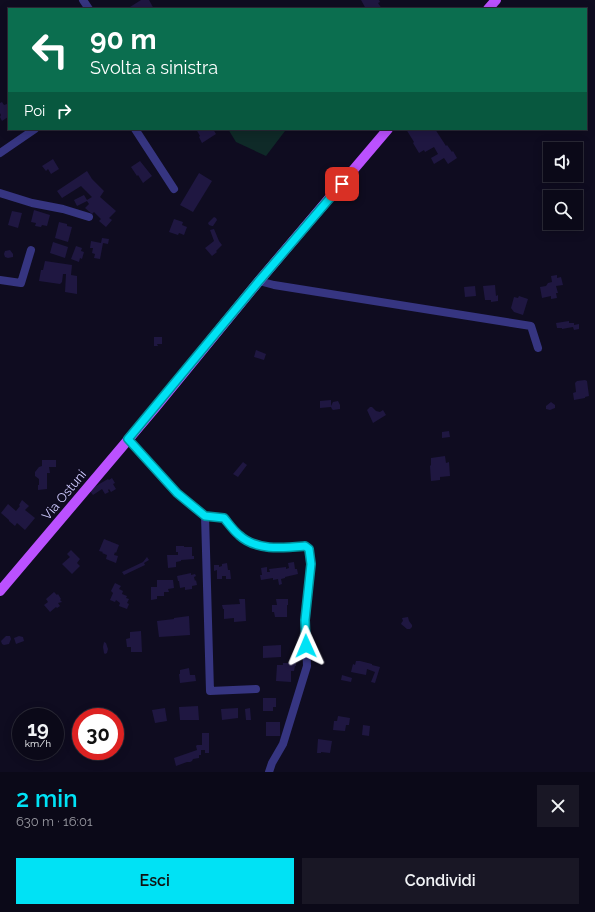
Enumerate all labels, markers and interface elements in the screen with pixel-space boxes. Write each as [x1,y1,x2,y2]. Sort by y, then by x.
text: 90 m [90,23,156,56]
icon: left [24,24,76,76]
text: Svolta a sinistra [90,57,218,78]
icon: right [53,100,75,122]
text: Poi [24,102,45,120]
map controls [543,142,583,230]
button: sound [543,142,583,182]
pin [325,167,359,201]
icon: arrive [331,173,353,195]
button: search [543,190,583,230]
street label: Via Ostuni [39,467,89,523]
position arrow [285,625,327,667]
speed limit sign: 30 [72,708,124,760]
text: 19 [27,717,49,741]
text: km/h [25,738,51,749]
text: 2 min [16,784,78,813]
button: close [537,785,579,827]
text: 630 m · 16:01 [16,814,92,829]
button: Esci [16,858,294,904]
button: Condividi [302,858,579,904]

